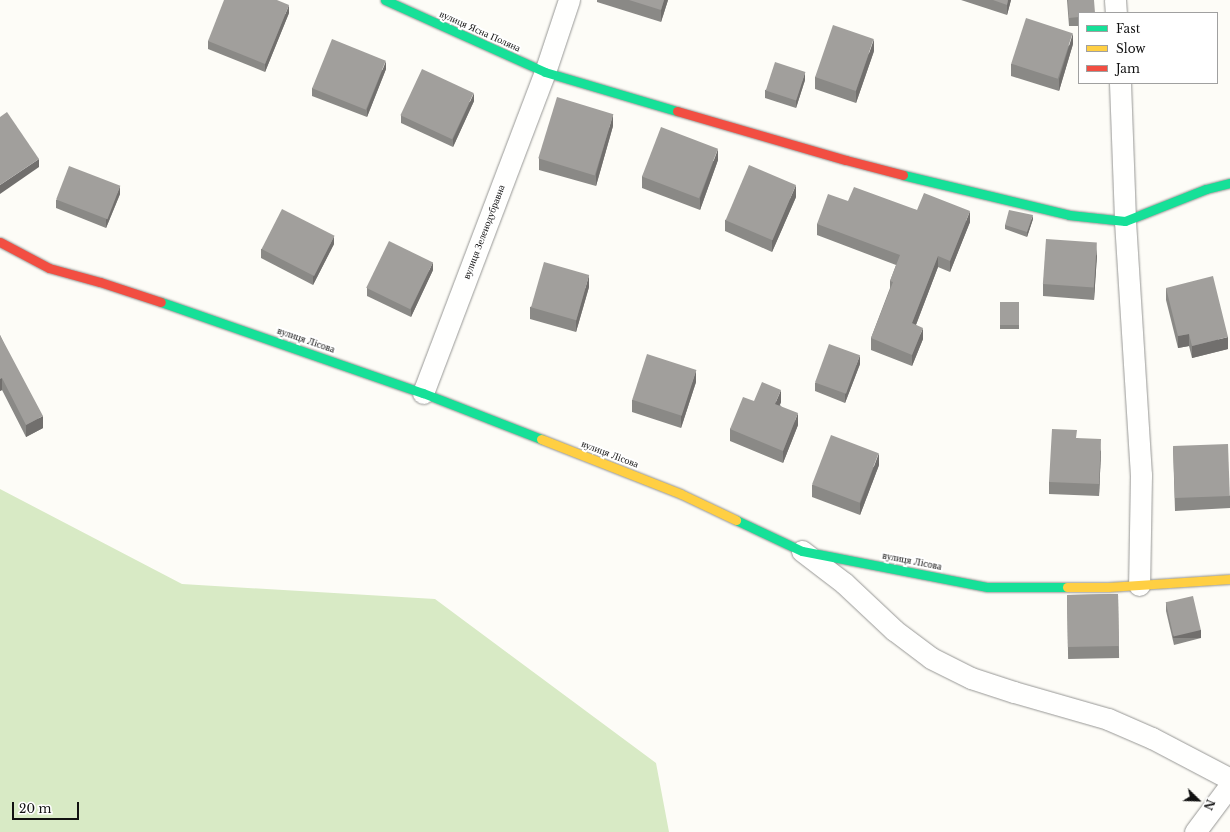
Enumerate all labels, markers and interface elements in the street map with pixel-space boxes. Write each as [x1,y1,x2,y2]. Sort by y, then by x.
street label: вулиця Ясна Поляна [438,8,522,54]
legend [1078,12,1218,84]
text: Fast [1116,21,1140,36]
text: Slow [1116,41,1145,56]
text: Jam [1116,61,1140,76]
street label: вулиця Зеленодубравна [460,183,508,281]
street label: вулиця Лісова [276,325,336,355]
street label: вулиця Лісова [580,438,640,470]
street label: вулиця Лісова [881,549,943,573]
north arrow [1178,780,1218,820]
scale bar [14,794,81,820]
text: N [1201,797,1218,812]
text: 20 m [19,801,51,816]

